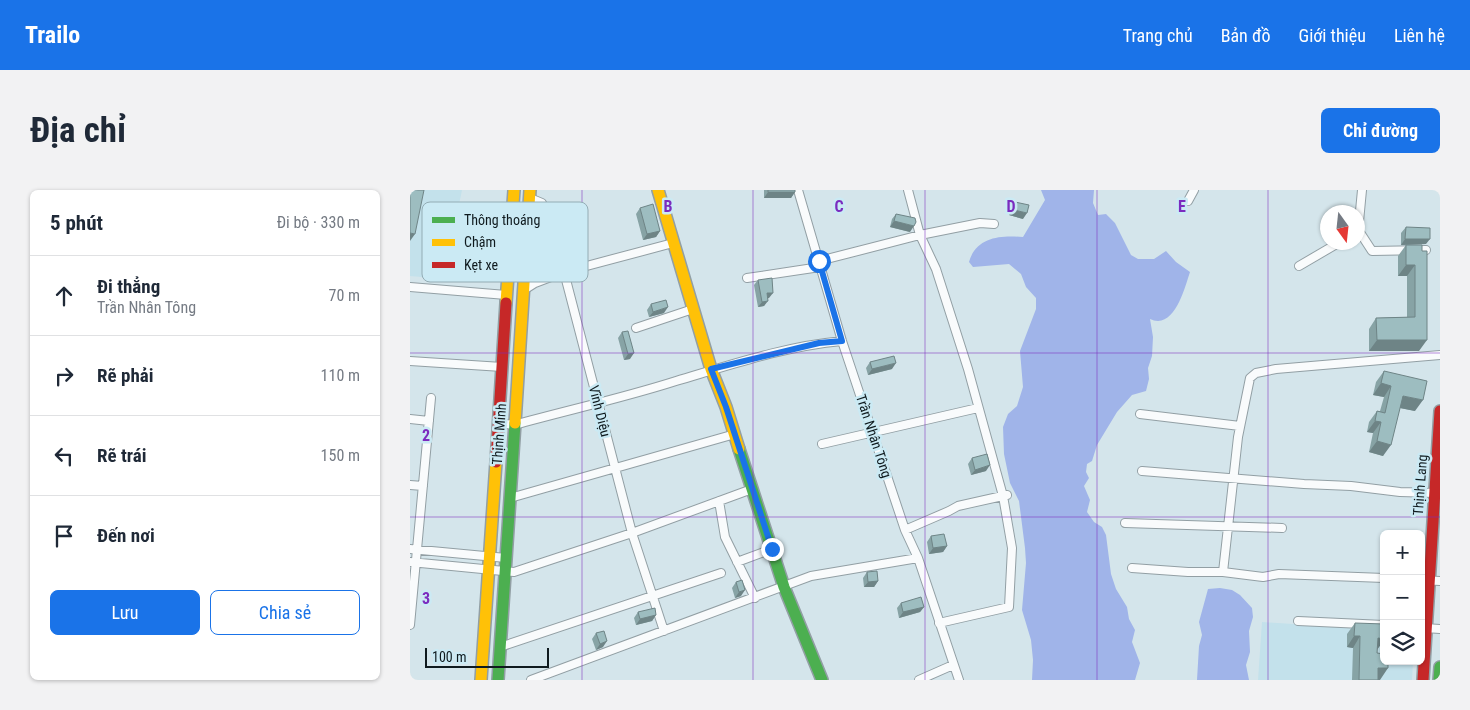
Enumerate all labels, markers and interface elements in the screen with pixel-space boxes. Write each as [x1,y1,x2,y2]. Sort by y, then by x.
text: Trailo [25,21,80,49]
text: Trang chủ [1123,25,1193,46]
text: Bản đồ [1221,25,1271,46]
text: Giới thiệu [1299,25,1366,46]
text: Liên hệ [1394,25,1445,46]
button: Chỉ đường [1321,108,1440,153]
text: Địa chỉ [30,110,126,151]
text: B [664,197,673,216]
text: C [834,197,844,216]
text: D [1006,197,1016,216]
text: E [1178,197,1186,216]
legend [422,202,588,282]
north arrow [1320,205,1365,250]
text: 5 phút [50,211,103,235]
text: Thông thoáng [464,212,540,228]
text: Đi bộ · 330 m [277,213,360,232]
text: Chậm [464,234,496,250]
route start [808,250,831,273]
text: Kẹt xe [464,257,498,273]
text: Đi thẳng [97,275,160,298]
icon: ahead [50,282,78,310]
text: 70 m [328,286,360,305]
text: Trần Nhân Tông [97,298,196,317]
icon: right [50,362,78,390]
text: Rẽ phải [97,364,153,387]
text: 110 m [321,366,360,385]
street label: Vĩnh Diệu [586,384,614,438]
street label: Trần Nhân Tông [853,392,895,480]
street label: Thịnh Minh [489,403,509,465]
text: 2 [422,426,430,445]
icon: left [50,442,78,470]
text: Rẽ trái [97,444,147,467]
text: 150 m [321,446,360,465]
street label: Thịnh Lang [1410,454,1430,516]
icon: arrive [50,522,78,550]
text: Đến nơi [97,524,155,547]
map controls [1380,530,1425,665]
button: + [1380,530,1425,575]
route end [761,538,784,561]
button: − [1380,575,1425,620]
text: 3 [422,589,430,608]
button: Lưu [50,590,200,635]
button: Chia sẻ [210,590,360,635]
button: layers [1380,620,1425,665]
scale bar [425,645,549,668]
text: 100 m [432,649,467,665]

